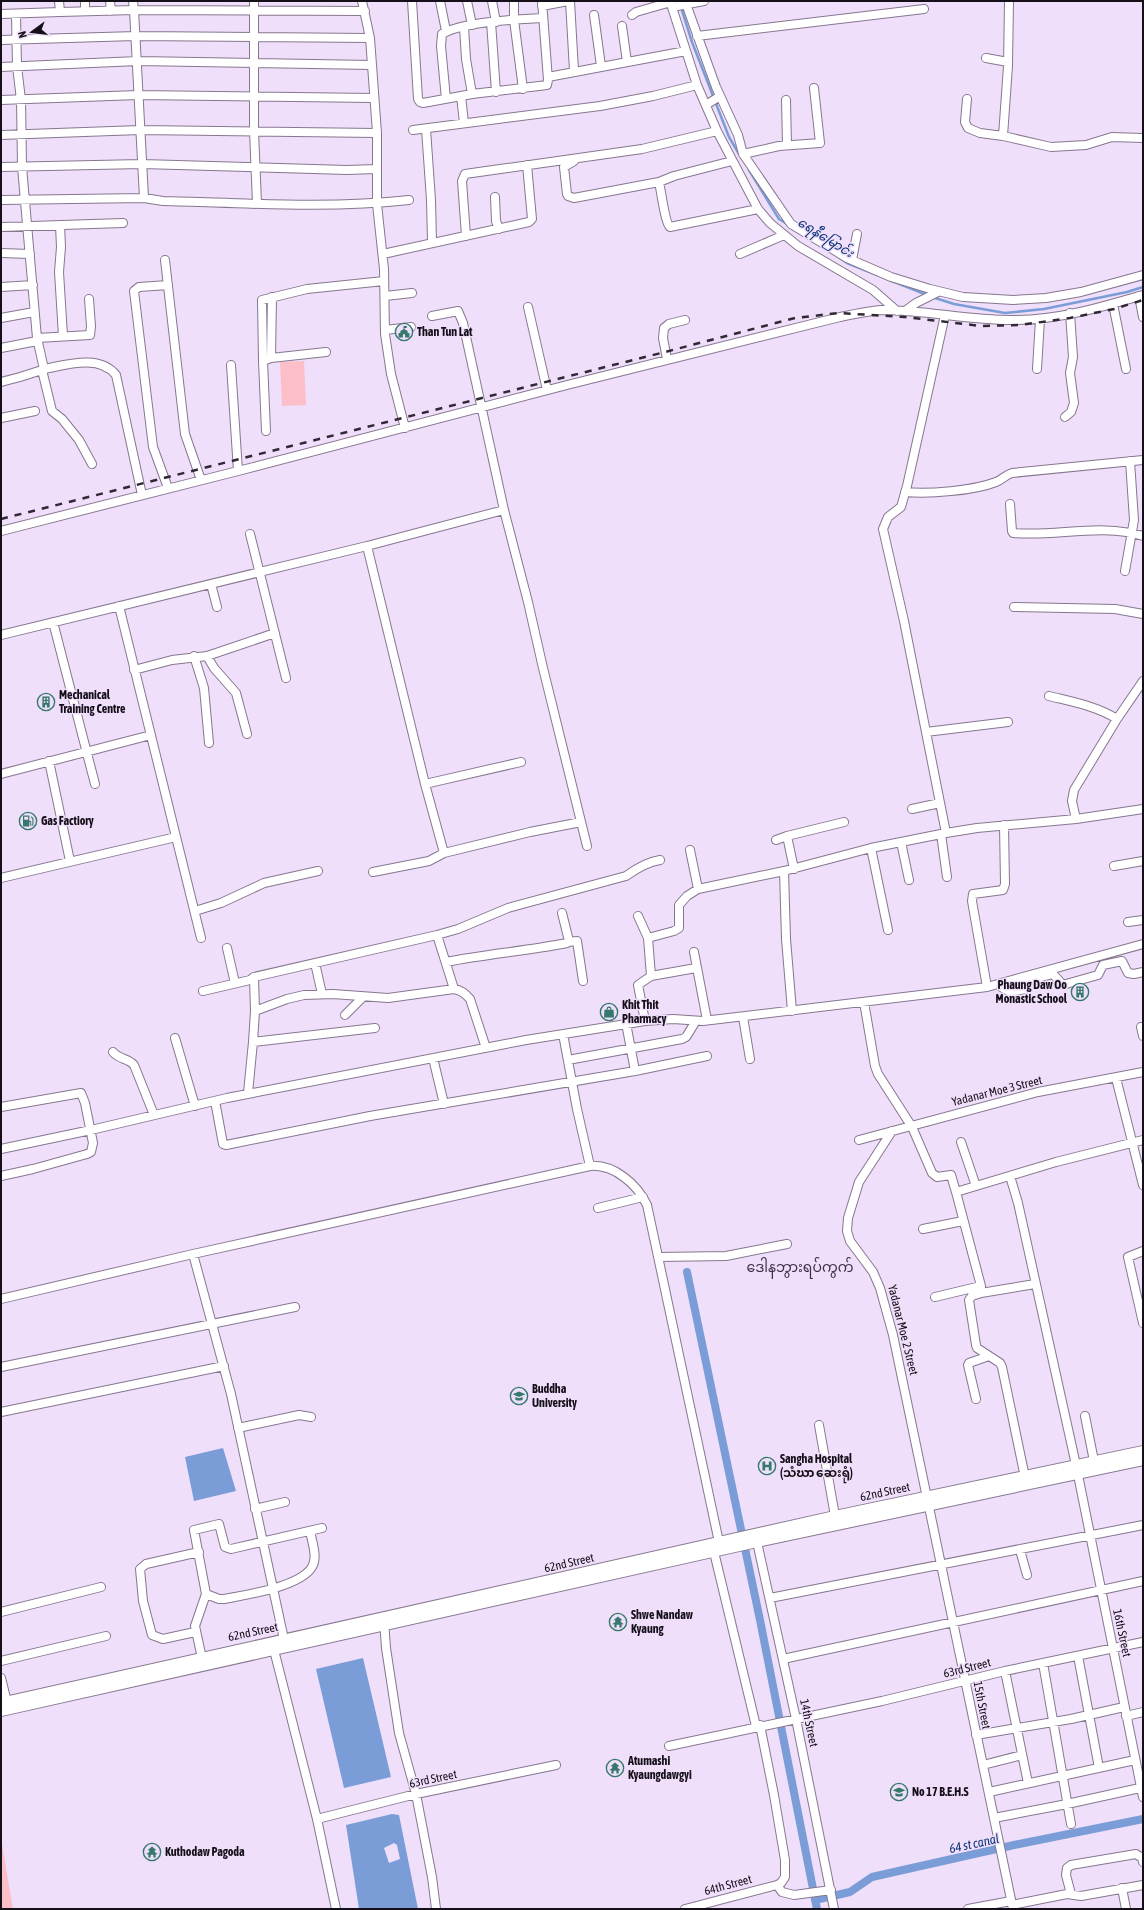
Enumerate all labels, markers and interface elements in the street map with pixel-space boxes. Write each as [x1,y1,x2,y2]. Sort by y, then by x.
north arrow [12,12,52,52]
text: N [16,30,29,39]
water label: ရေနီမြောင်း [793,213,859,265]
public building icon: Than Tun Lat [394,322,414,342]
place label: Than Tun Lat [417,325,473,339]
place label: Mechanical Training Centre [59,688,126,716]
building icon: Mechanical Training Centre [36,692,56,712]
fuel station icon: Gas Factiory [18,811,38,831]
place label: Gas Factiory [41,814,94,828]
place label: Phaung Daw Oo Monastic School [996,978,1068,1006]
building icon: Phaung Daw Oo Monastic School [1070,982,1090,1002]
place label: Khit Thit Pharmacy [622,998,666,1026]
shop icon: Khit Thit Pharmacy [599,1002,619,1022]
street label: Yadanar Moe 3 Street [950,1073,1044,1109]
district label: ဒေါနဘွားရပ်ကွက် [747,1257,853,1279]
street label: Yadanar Moe 2 Street [885,1283,921,1377]
place label: Buddha University [532,1382,577,1410]
school or university icon: Buddha University [509,1386,529,1406]
place label: Sangha Hospital (သံဃာ ဆေးရုံ) [780,1452,853,1484]
hospital icon: Sangha Hospital (သံဃာ ဆေးရုံ) [757,1456,777,1476]
street label: 62nd Street [859,1480,912,1504]
street label: 62nd Street [543,1550,596,1576]
place label: Shwe Nandaw Kyaung [631,1608,694,1636]
street label: 16th Street [1110,1608,1134,1659]
temple icon: Shwe Nandaw Kyaung [608,1612,628,1632]
street label: 62nd Street [227,1620,280,1644]
street label: 63rd Street [942,1655,993,1681]
street label: 15th Street [970,1680,994,1731]
street label: 14th Street [797,1698,821,1749]
place label: Atumashi Kyaungdawgyi [627,1754,692,1782]
temple icon: Atumashi Kyaungdawgyi [605,1758,625,1778]
street label: 63rd Street [408,1767,459,1791]
school or university icon: No 17 B.E.H.S [889,1782,909,1802]
place label: No 17 B.E.H.S [912,1785,969,1799]
water label: 64 st canal [948,1831,1000,1856]
temple icon: Kuthodaw Pagoda [142,1842,162,1862]
place label: Kuthodaw Pagoda [165,1845,245,1859]
street label: 64th Street [703,1872,754,1898]

